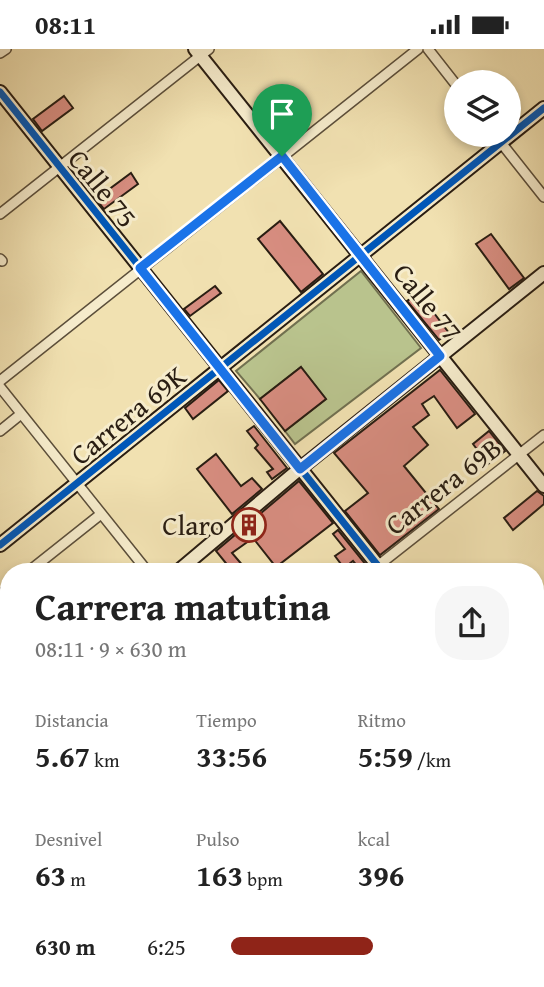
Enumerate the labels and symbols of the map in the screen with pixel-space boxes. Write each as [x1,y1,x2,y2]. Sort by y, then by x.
pin [252,84,312,156]
street label: Calle 75 [59,140,148,236]
street label: Calle 77 [384,254,473,350]
street label: Carrera 69K [61,355,195,474]
street label: Carrera 69B [376,427,510,544]
place label: Claro [162,504,224,545]
building icon: Claro [230,506,268,544]

